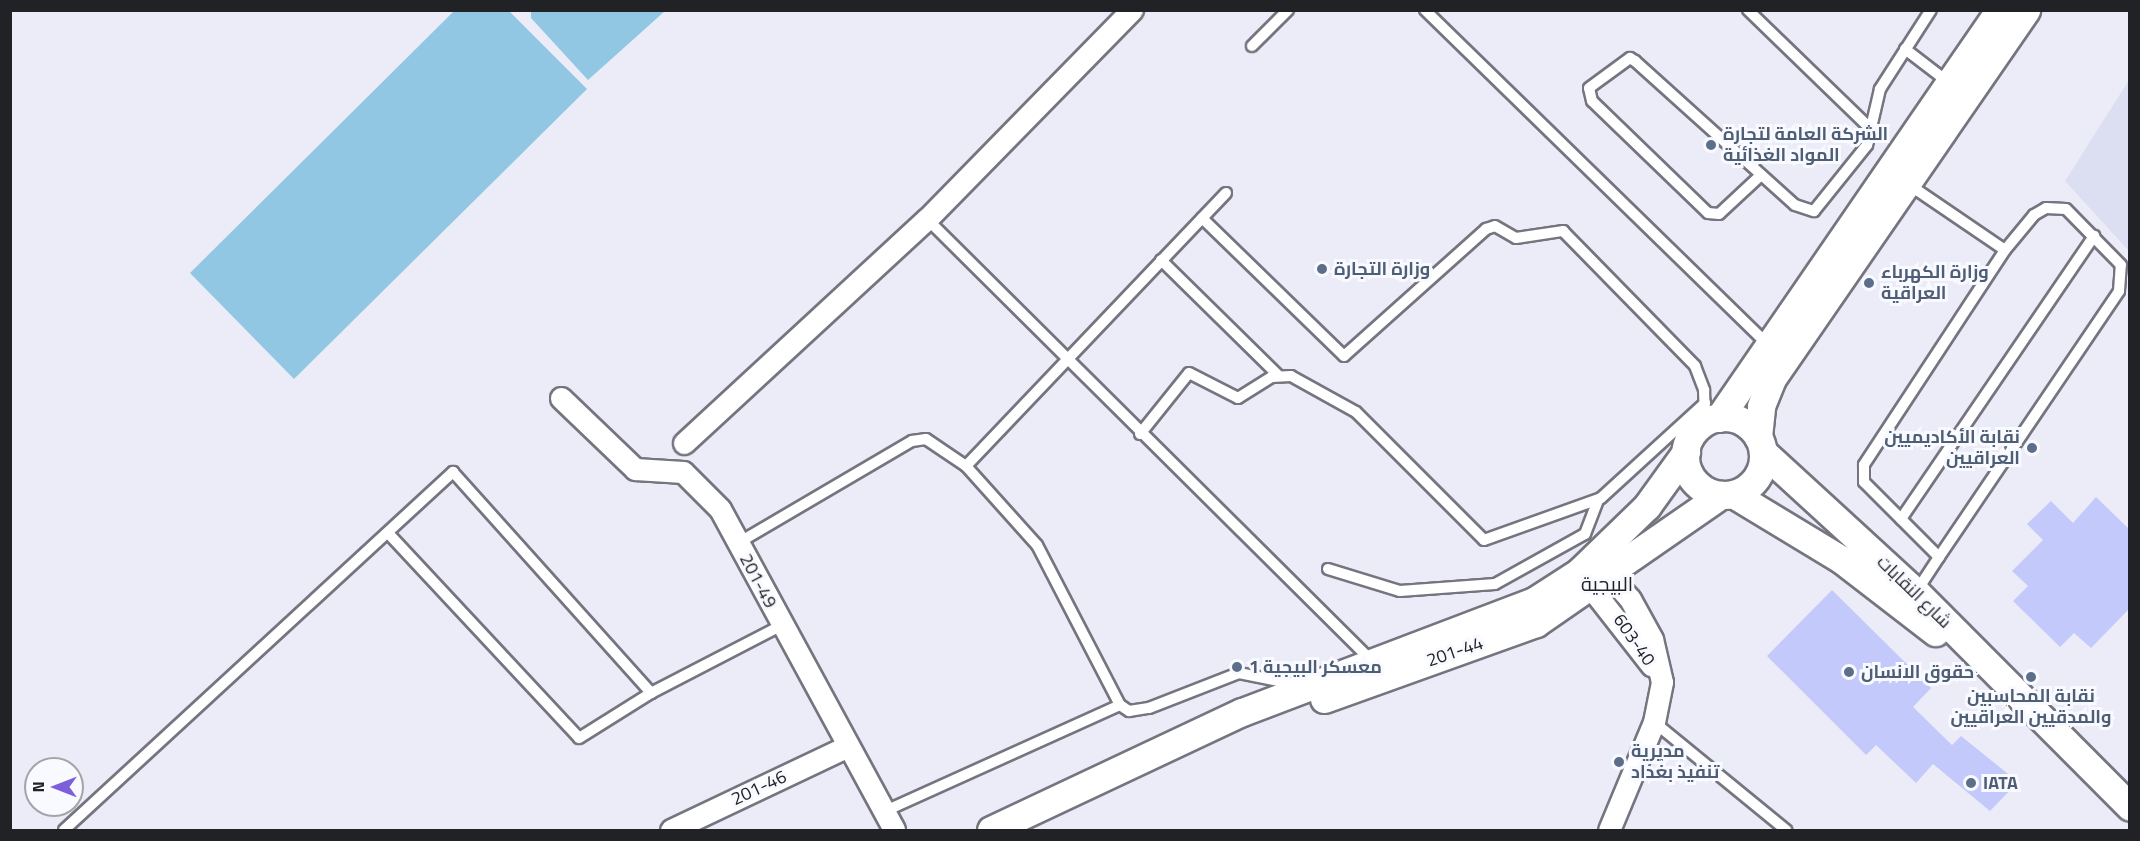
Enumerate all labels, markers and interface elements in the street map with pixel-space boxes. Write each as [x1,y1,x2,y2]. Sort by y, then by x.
place label: الشركة العامة لتجارة المواد الغذائية [1723,124,1888,166]
marker: الشركة العامة لتجارة المواد الغذائية [1704,138,1718,152]
place label: وزارة التجارة [1334,258,1430,280]
marker: وزارة التجارة [1315,262,1329,276]
place label: وزارة الكهرباء العراقية [1881,262,1989,304]
marker: وزارة الكهرباء العراقية [1862,276,1876,290]
place label: نقابة الأكاديميين العراقيين [1884,427,2020,470]
marker: نقابة الأكاديميين العراقيين [2025,441,2039,455]
street label: 201-49 [735,550,781,612]
street label: شارع النقابات [1872,551,1956,633]
district label: البيجية [1581,571,1633,595]
street label: 603-40 [1608,610,1660,670]
street label: 201-44 [1424,632,1486,672]
place label: معسكر البيجية 1 [1249,656,1382,678]
marker: معسكر البيجية 1 [1230,660,1244,674]
place label: حقوق الانسان [1861,661,1974,683]
marker: حقوق الانسان [1842,665,1856,679]
marker: نقابة المحاسبين والمدقيين العراقيين [2024,670,2038,684]
place label: نقابة المحاسبين والمدقيين العراقيين [1950,686,2112,728]
place label: مديرية تنفيذ بغداد [1631,741,1719,783]
marker: مديرية تنفيذ بغداد [1612,755,1626,769]
north arrow [24,757,84,817]
street label: 201-46 [728,766,790,810]
place label: IATA [1983,772,2018,794]
marker: IATA [1964,776,1978,790]
text: N [26,781,50,793]

